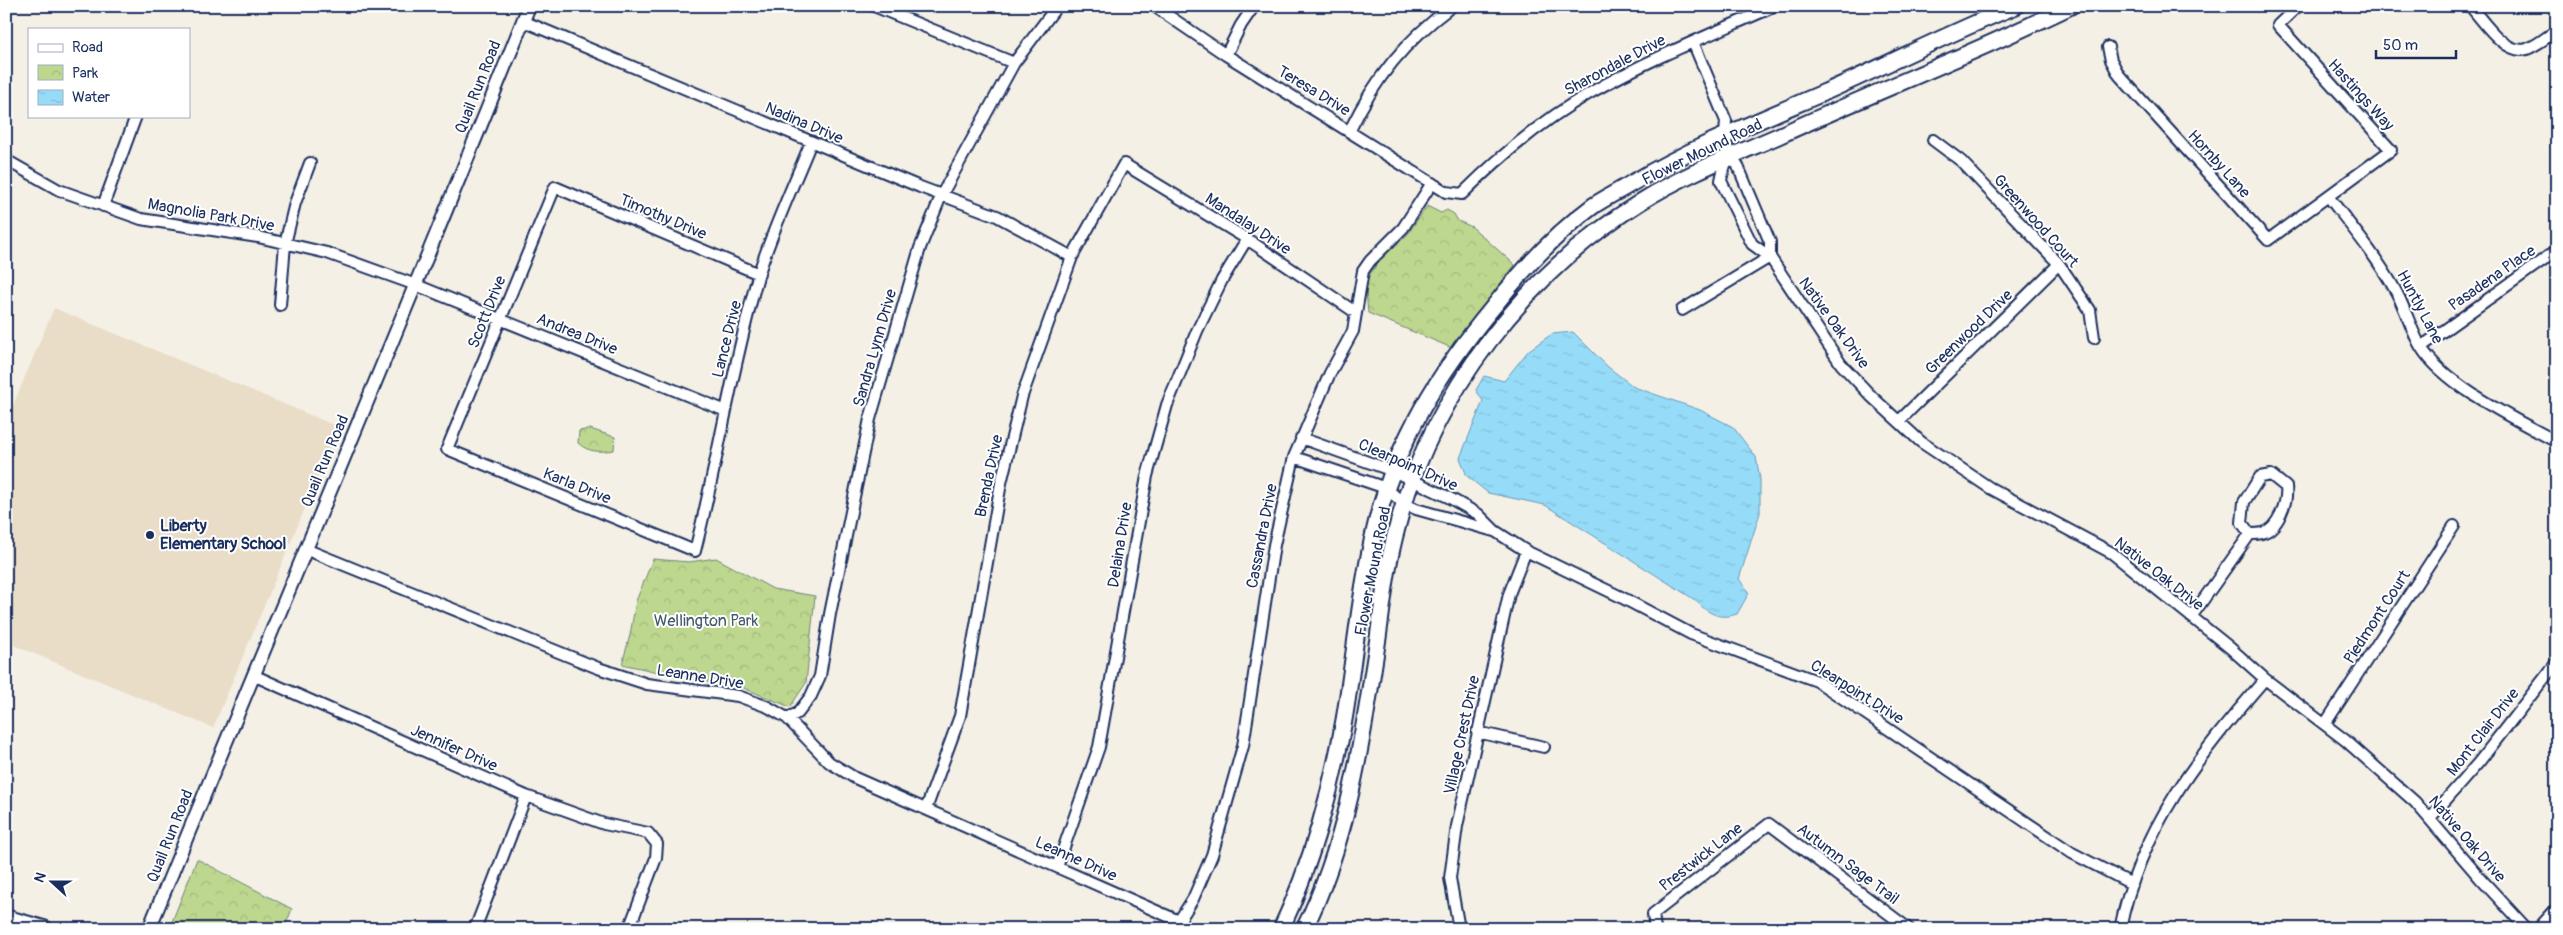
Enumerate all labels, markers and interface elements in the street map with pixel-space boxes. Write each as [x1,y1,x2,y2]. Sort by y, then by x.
legend [28,28,190,118]
scale bar [2376,28,2456,60]
street label: Sharondale Drive [1561,30,1669,100]
text: 50 m [2383,36,2418,55]
text: Road [72,38,103,57]
street label: Quail Run Road [450,38,506,136]
street label: Hastings Way [2324,55,2398,135]
street label: Teresa Drive [1274,61,1354,121]
text: Park [72,64,99,83]
text: Water [72,88,111,107]
street label: Nadina Drive [762,98,846,148]
street label: Flower Mound Road [1639,114,1765,190]
street label: Hornby Lane [2183,126,2255,202]
street label: Greenwood Court [1989,170,2083,272]
street label: Mandalay Drive [1201,189,1295,259]
street label: Timothy Drive [616,190,710,244]
street label: Magnolia Park Drive [146,194,276,236]
street label: Pasadena Place [2445,241,2540,315]
street label: Huntly Lane [2392,267,2448,347]
street label: Scott Drive [463,273,511,351]
street label: Native Oak Drive [1794,273,1874,373]
street label: Greenwood Drive [1921,285,2017,379]
street label: Sandra Lynn Drive [849,287,901,409]
street label: Lance Drive [708,298,746,380]
street label: Andrea Drive [534,309,621,359]
street label: Quail Run Road [297,412,353,510]
street label: Brenda Drive [970,433,1008,519]
street label: Clearpoint Drive [1355,434,1461,496]
street label: Karla Drive [540,463,614,509]
street label: Cassandra Drive [1242,482,1282,590]
street label: Delaina Drive [1103,501,1137,589]
street label: Flower Mound Road [1351,505,1395,637]
place label: Liberty Elementary School [160,516,287,554]
marker: Liberty Elementary School [144,529,156,541]
street label: Native Oak Drive [2110,533,2208,615]
street label: Piedmont Court [2339,566,2415,668]
park label: Wellington Park [654,611,759,631]
street label: Clearpoint Drive [1807,655,1908,729]
street label: Leanne Drive [655,660,745,694]
street label: Village Crest Drive [1440,673,1484,796]
street label: Mont Clair Drive [2442,684,2524,780]
street label: Jennifer Drive [407,720,501,776]
street label: Quail Run Road [142,787,198,885]
street label: Native Oak Drive [2424,792,2510,886]
street label: Prestwick Lane [1655,818,1747,896]
street label: Autumn Sage Trail [1793,819,1903,909]
street label: Leanne Drive [1032,832,1120,886]
north arrow [28,858,78,908]
text: N [31,870,50,885]

